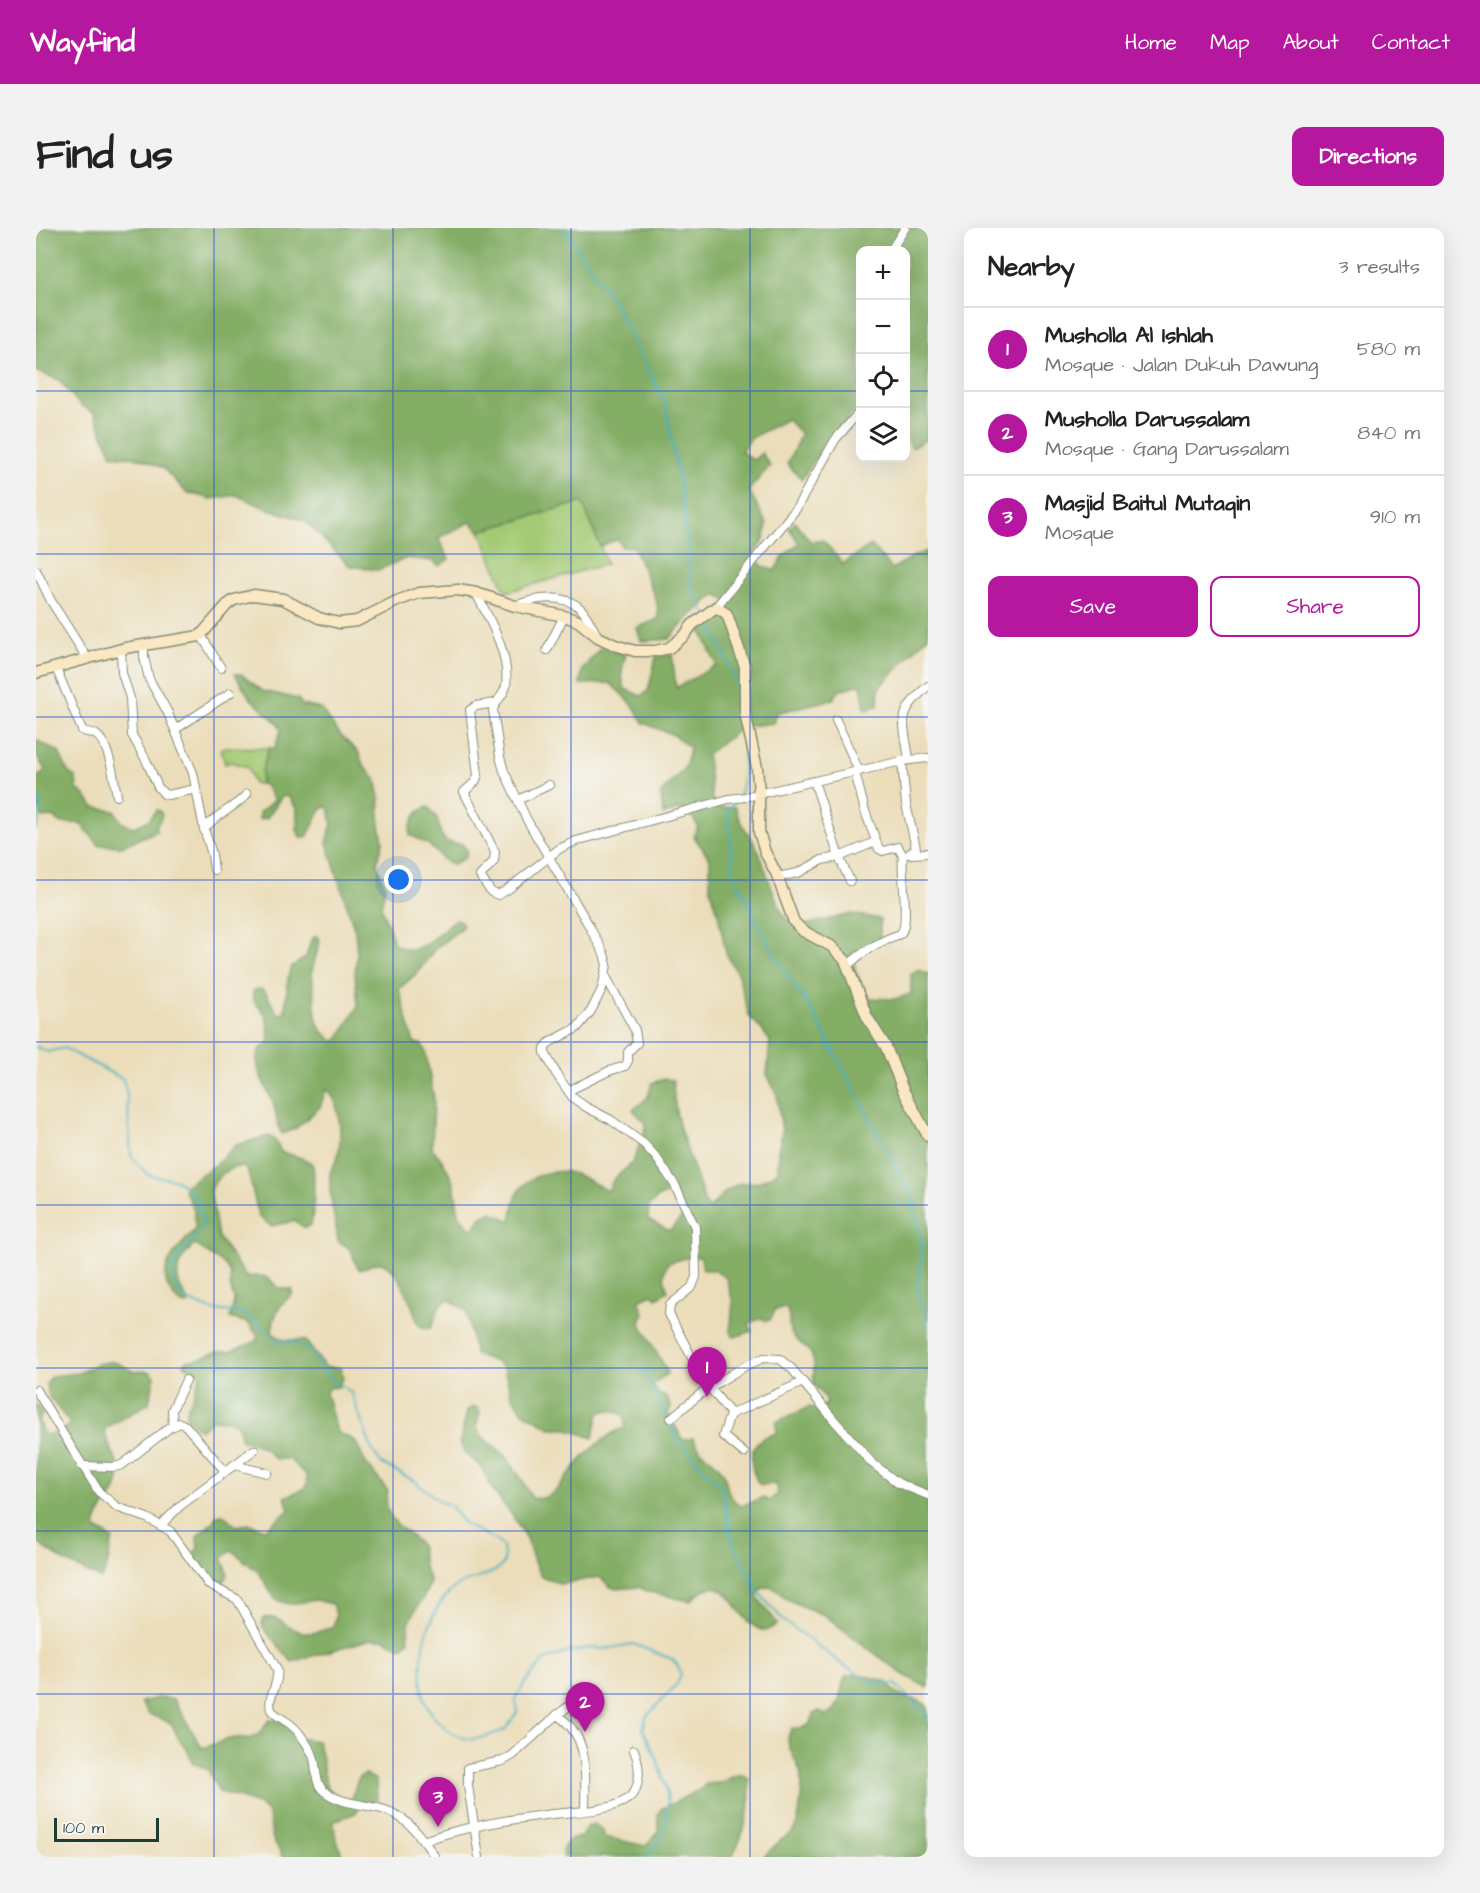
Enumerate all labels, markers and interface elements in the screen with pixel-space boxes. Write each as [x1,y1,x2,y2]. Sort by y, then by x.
text: Wayfind [30,23,135,62]
text: Home [1125,28,1177,57]
text: Map [1210,28,1250,57]
text: About [1283,28,1339,57]
text: Contact [1372,28,1450,57]
text: Find us [36,127,173,185]
button: Directions [1292,127,1444,186]
map controls [856,246,910,462]
button: + [856,246,910,300]
text: Nearby [988,249,1075,285]
text: 3 results [1338,253,1420,281]
button: − [856,300,910,354]
text: Musholla Al Ishlah [1045,320,1213,351]
text: 1 [1006,335,1009,363]
text: 580 m [1357,335,1420,363]
text: Mosque · Jalan Dukuh Dawung [1045,351,1318,379]
button: locate [856,354,910,408]
text: Musholla Darussalam [1045,404,1249,435]
button: layers [856,408,910,462]
text: 2 [1002,419,1013,447]
text: 840 m [1357,419,1420,447]
text: Mosque · Gang Darussalam [1045,435,1289,463]
text: Masjid Baitul Mutaqin [1045,488,1250,519]
text: 3 [1002,503,1013,531]
text: 910 m [1370,503,1420,531]
text: Mosque [1045,519,1114,547]
button: Save [988,576,1198,637]
button: Share [1210,576,1420,637]
your location [384,865,413,894]
pin: 1 [688,1348,726,1397]
pin: 2 [566,1682,604,1732]
pin: 3 [418,1778,458,1827]
scale bar [54,1815,159,1842]
text: 100 m [63,1817,104,1839]

